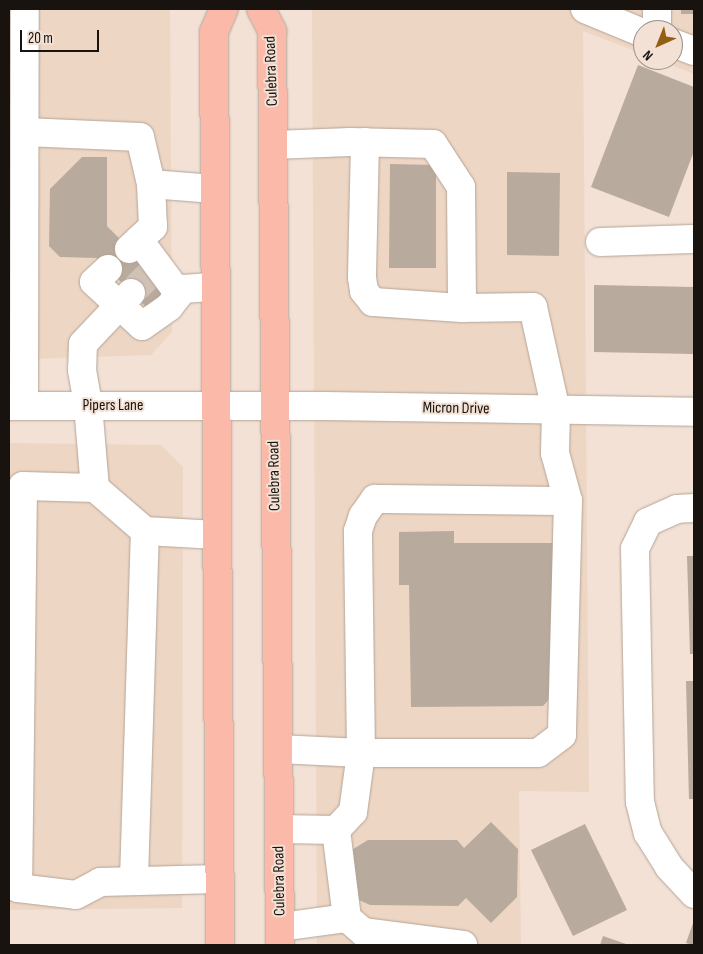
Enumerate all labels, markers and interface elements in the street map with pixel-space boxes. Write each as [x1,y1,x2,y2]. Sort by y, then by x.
scale bar [22,20,101,52]
north arrow [633,20,683,70]
text: 20 m [28,29,53,48]
street label: Culebra Road [261,36,283,106]
text: N [639,47,657,64]
street label: Pipers Lane [83,396,143,416]
street label: Micron Drive [422,399,490,419]
street label: Culebra Road [265,441,285,511]
street label: Culebra Road [270,846,290,916]

